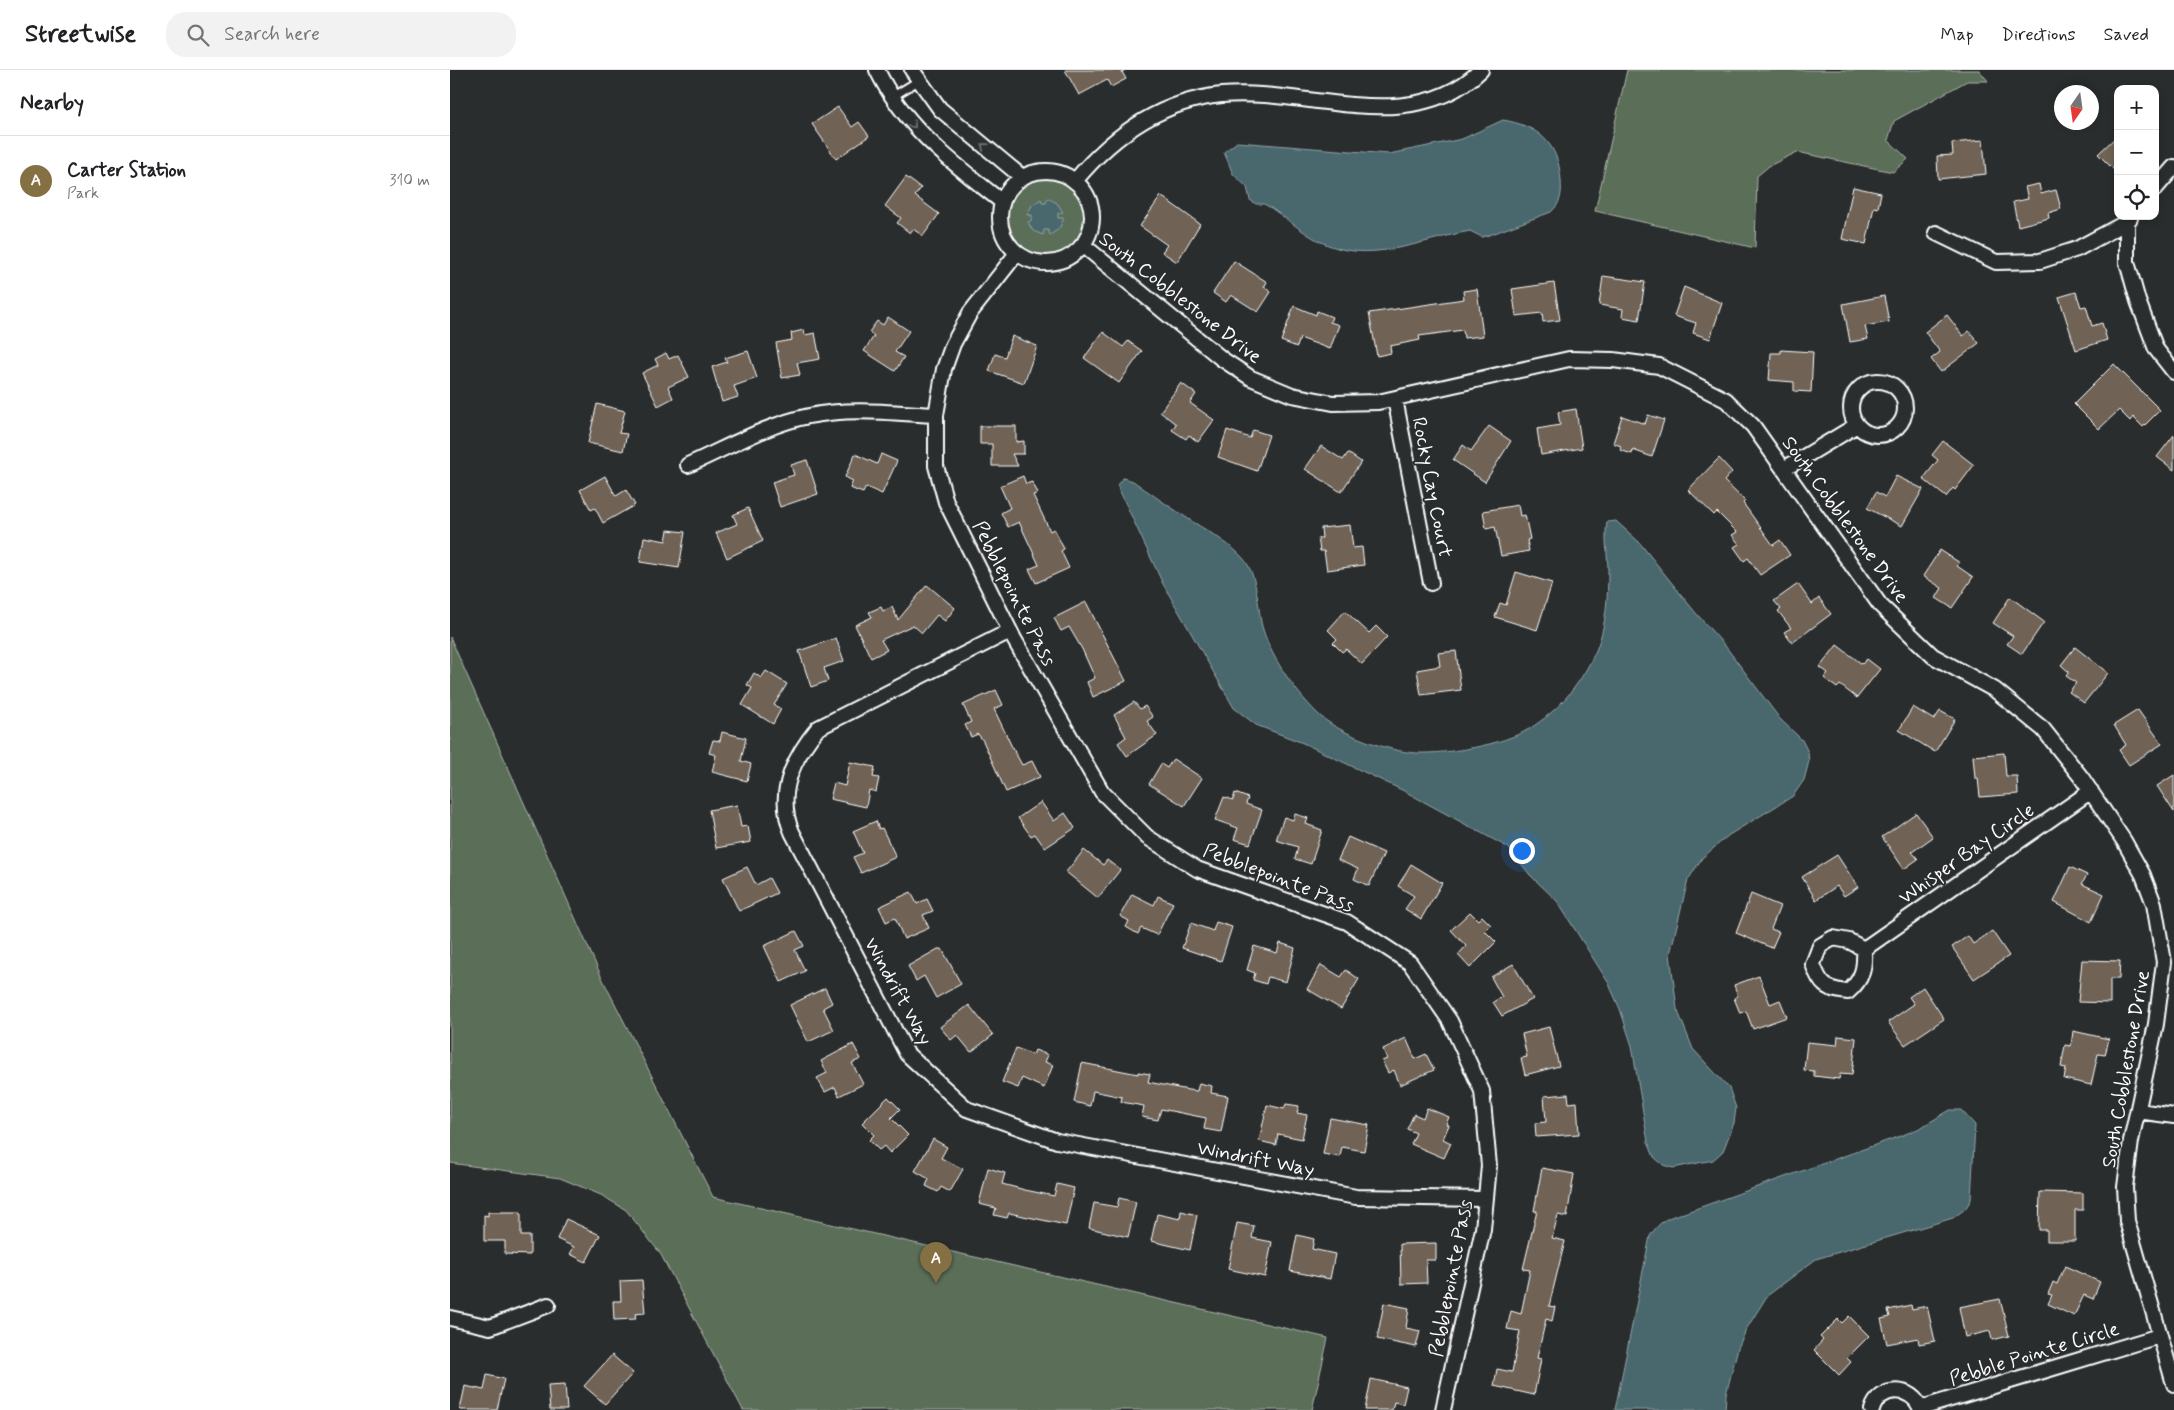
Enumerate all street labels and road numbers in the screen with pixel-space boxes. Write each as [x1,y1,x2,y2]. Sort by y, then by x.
street label: South Cobblestone Drive [1093,226,1267,371]
street label: Rocky Cay Court [1405,415,1458,560]
street label: South Cobblestone Drive [1775,431,1915,609]
street label: Pebblepointe Pass [965,516,1062,671]
street label: Whisper Bay Circle [1894,797,2040,911]
street label: Pebblepointe Pass [1199,837,1358,920]
street label: Windrift Way [857,933,938,1050]
street label: South Cobblestone Drive [2096,968,2157,1170]
street label: Windrift Way [1195,1135,1317,1184]
street label: Pebblepointe Pass [1423,1197,1480,1359]
street label: Pebble Pointe Circle [1946,1316,2123,1393]

